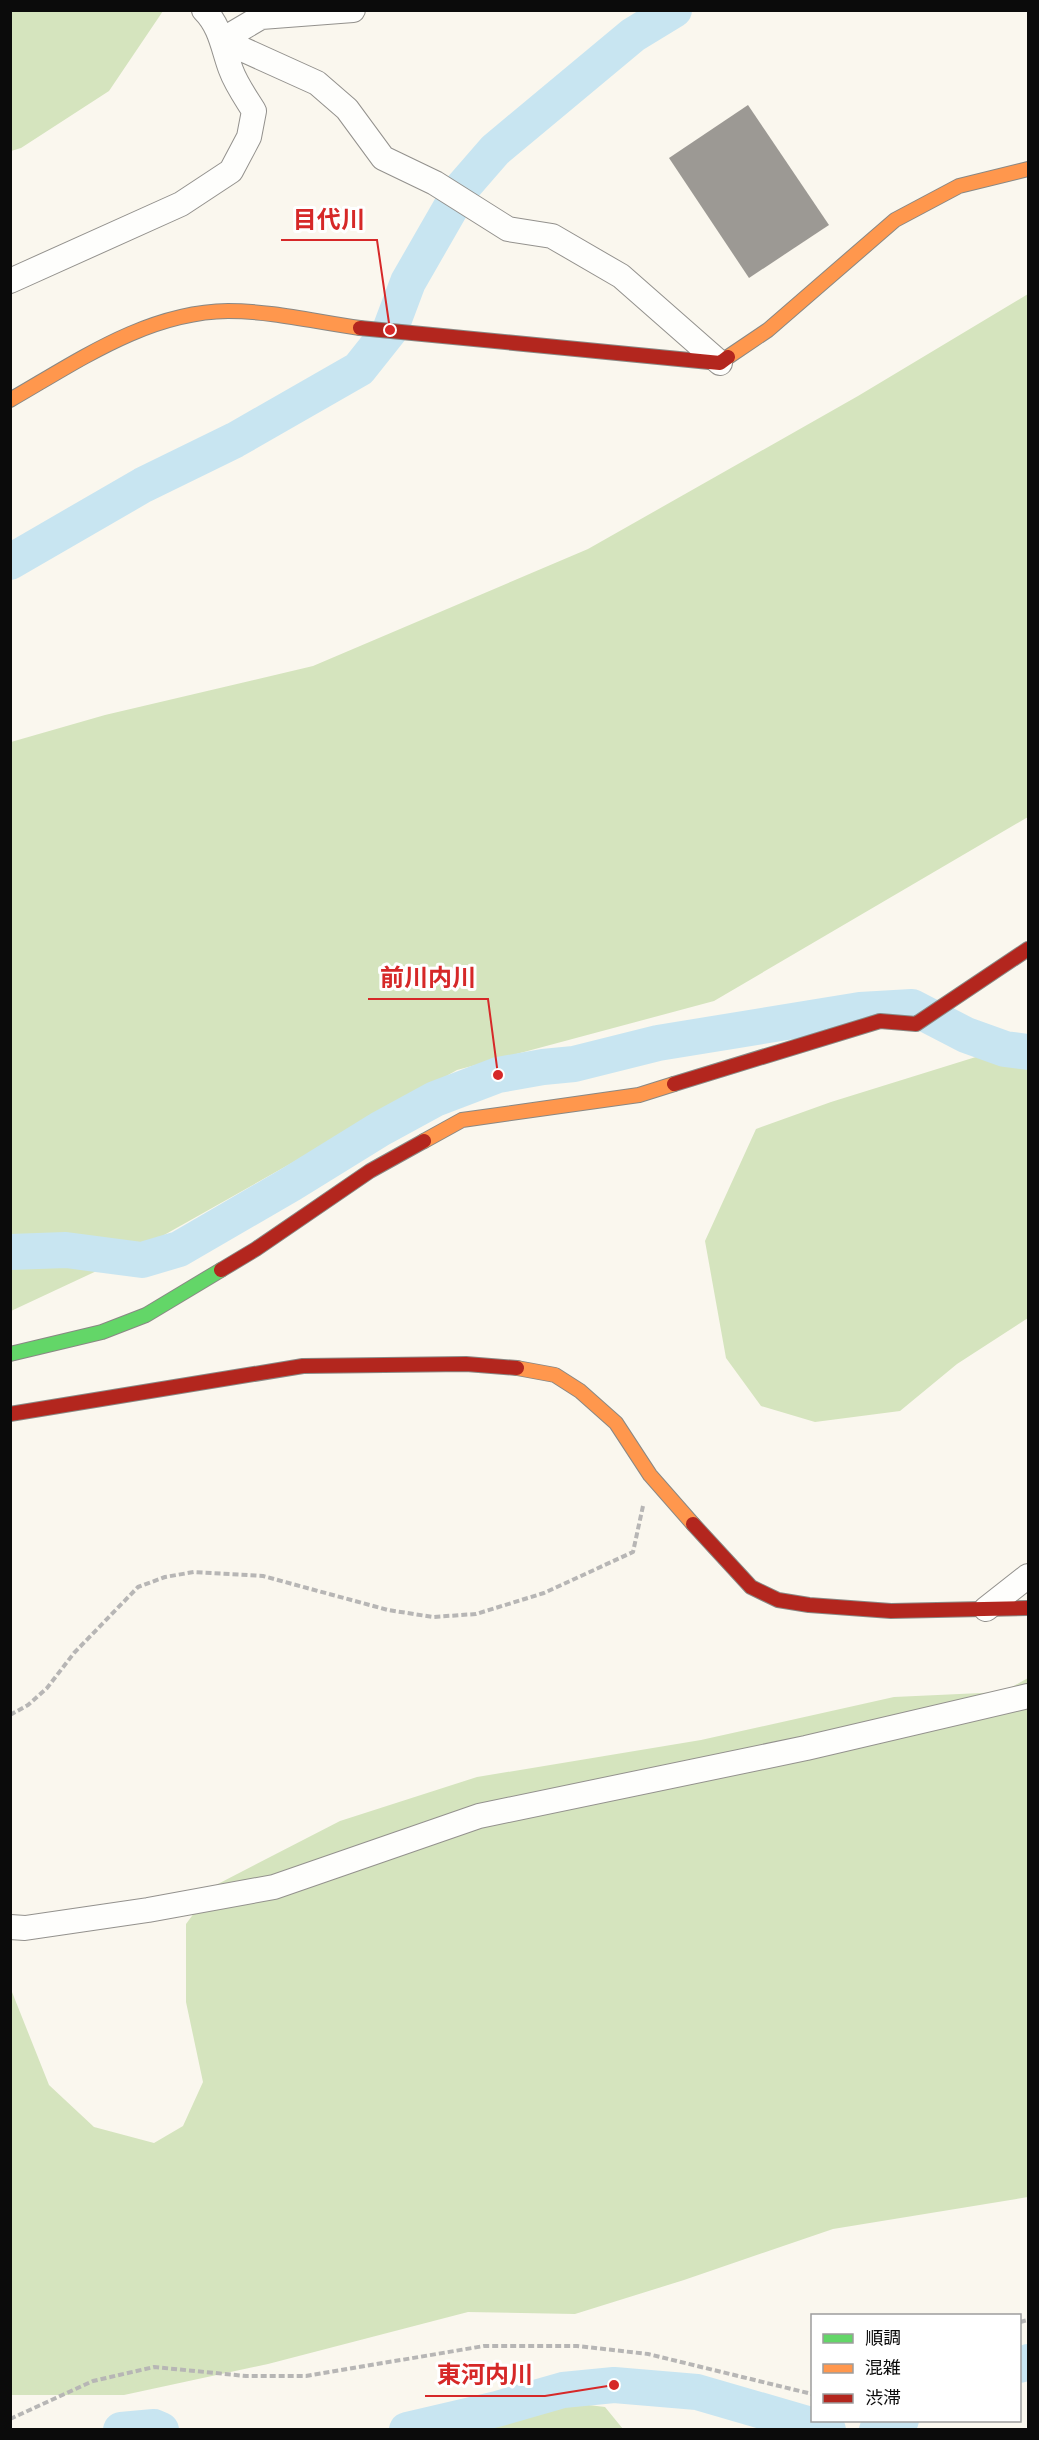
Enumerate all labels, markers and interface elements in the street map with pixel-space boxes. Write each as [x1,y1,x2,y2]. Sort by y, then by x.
callout: 目代川 [281,198,377,240]
text: 目代川 [293,203,365,239]
callout: 前川内川 [368,957,488,999]
text: 前川内川 [380,961,476,997]
legend [811,2314,1021,2422]
text: 順調 [865,2325,901,2352]
callout: 東河内川 [425,2354,545,2396]
text: 混雑 [865,2355,901,2382]
text: 東河内川 [437,2358,533,2394]
text: 渋滞 [865,2385,901,2412]

